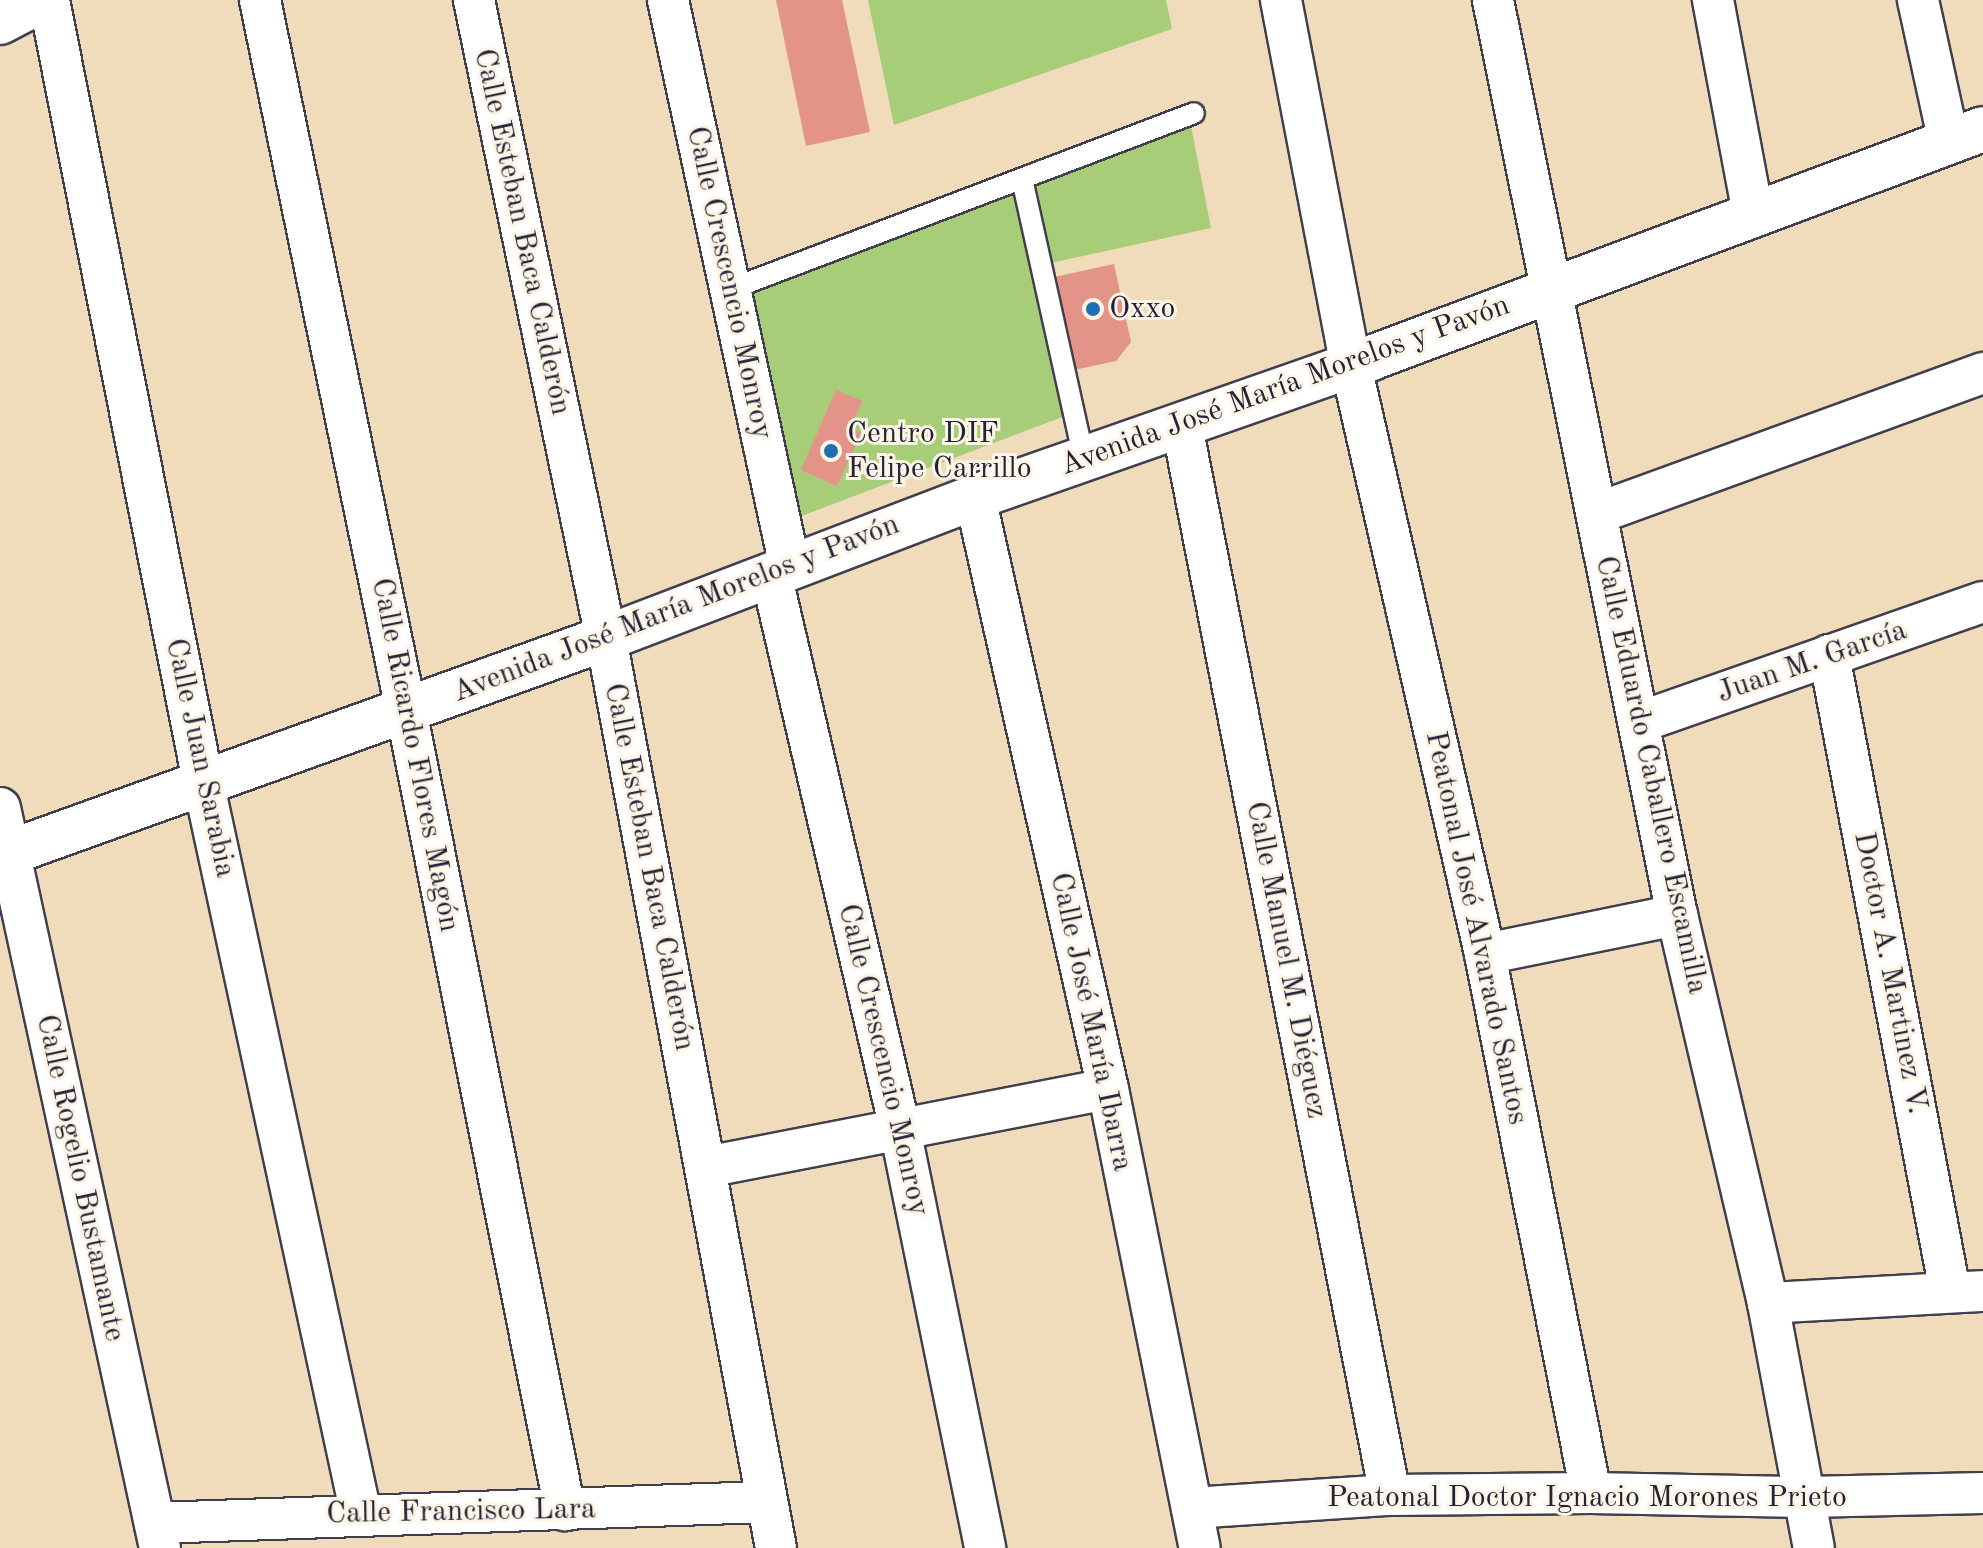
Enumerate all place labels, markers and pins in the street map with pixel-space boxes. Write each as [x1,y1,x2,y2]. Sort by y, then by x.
place label: Oxxo [1109,291,1175,327]
marker: Oxxo [1084,300,1102,318]
place label: Centro DIF Felipe Carrillo [847,416,1032,486]
marker: Centro DIF Felipe Carrillo [822,442,840,460]

